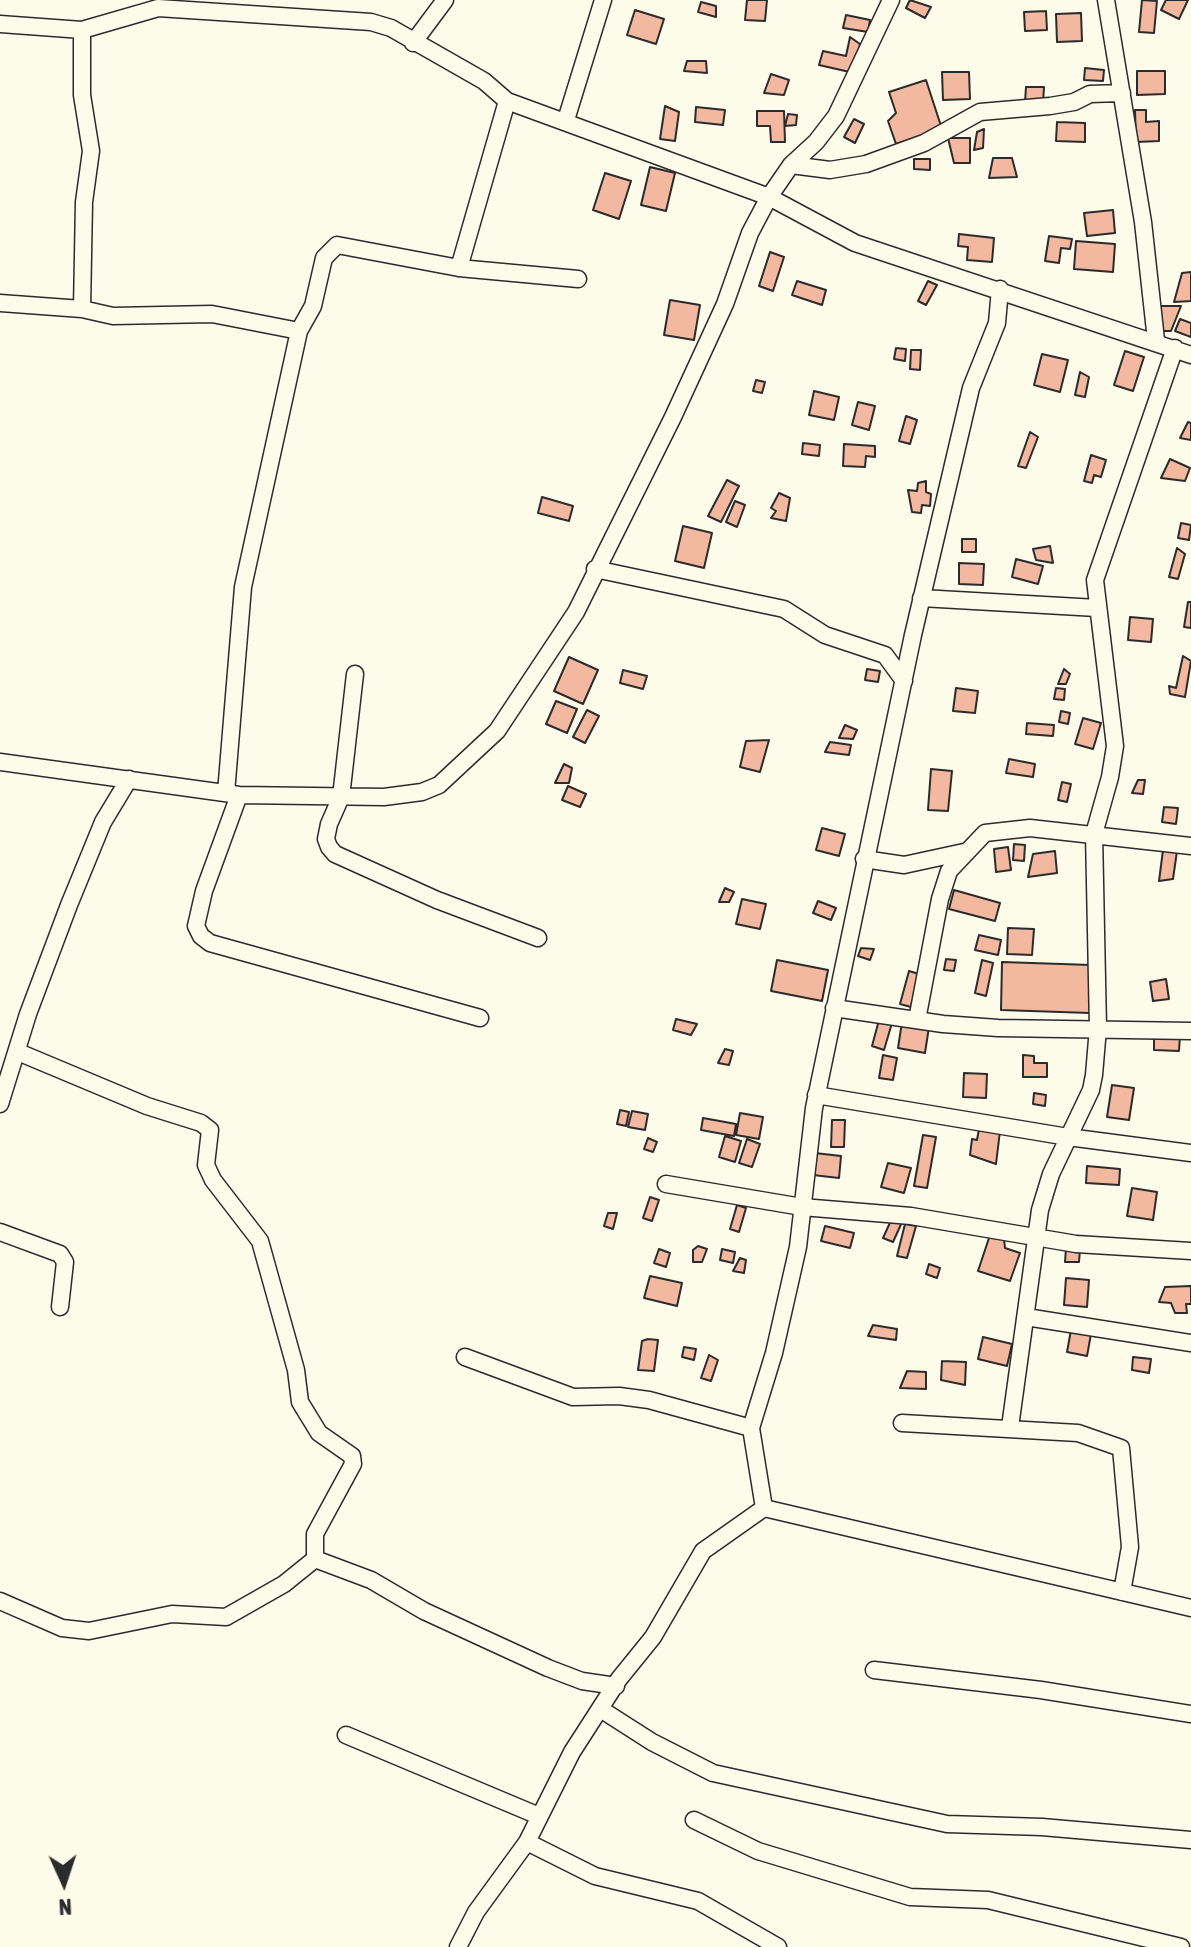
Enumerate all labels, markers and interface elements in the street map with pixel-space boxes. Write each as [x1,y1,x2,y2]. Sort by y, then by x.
north arrow [24,1843,104,1923]
text: N [58,1894,72,1920]

